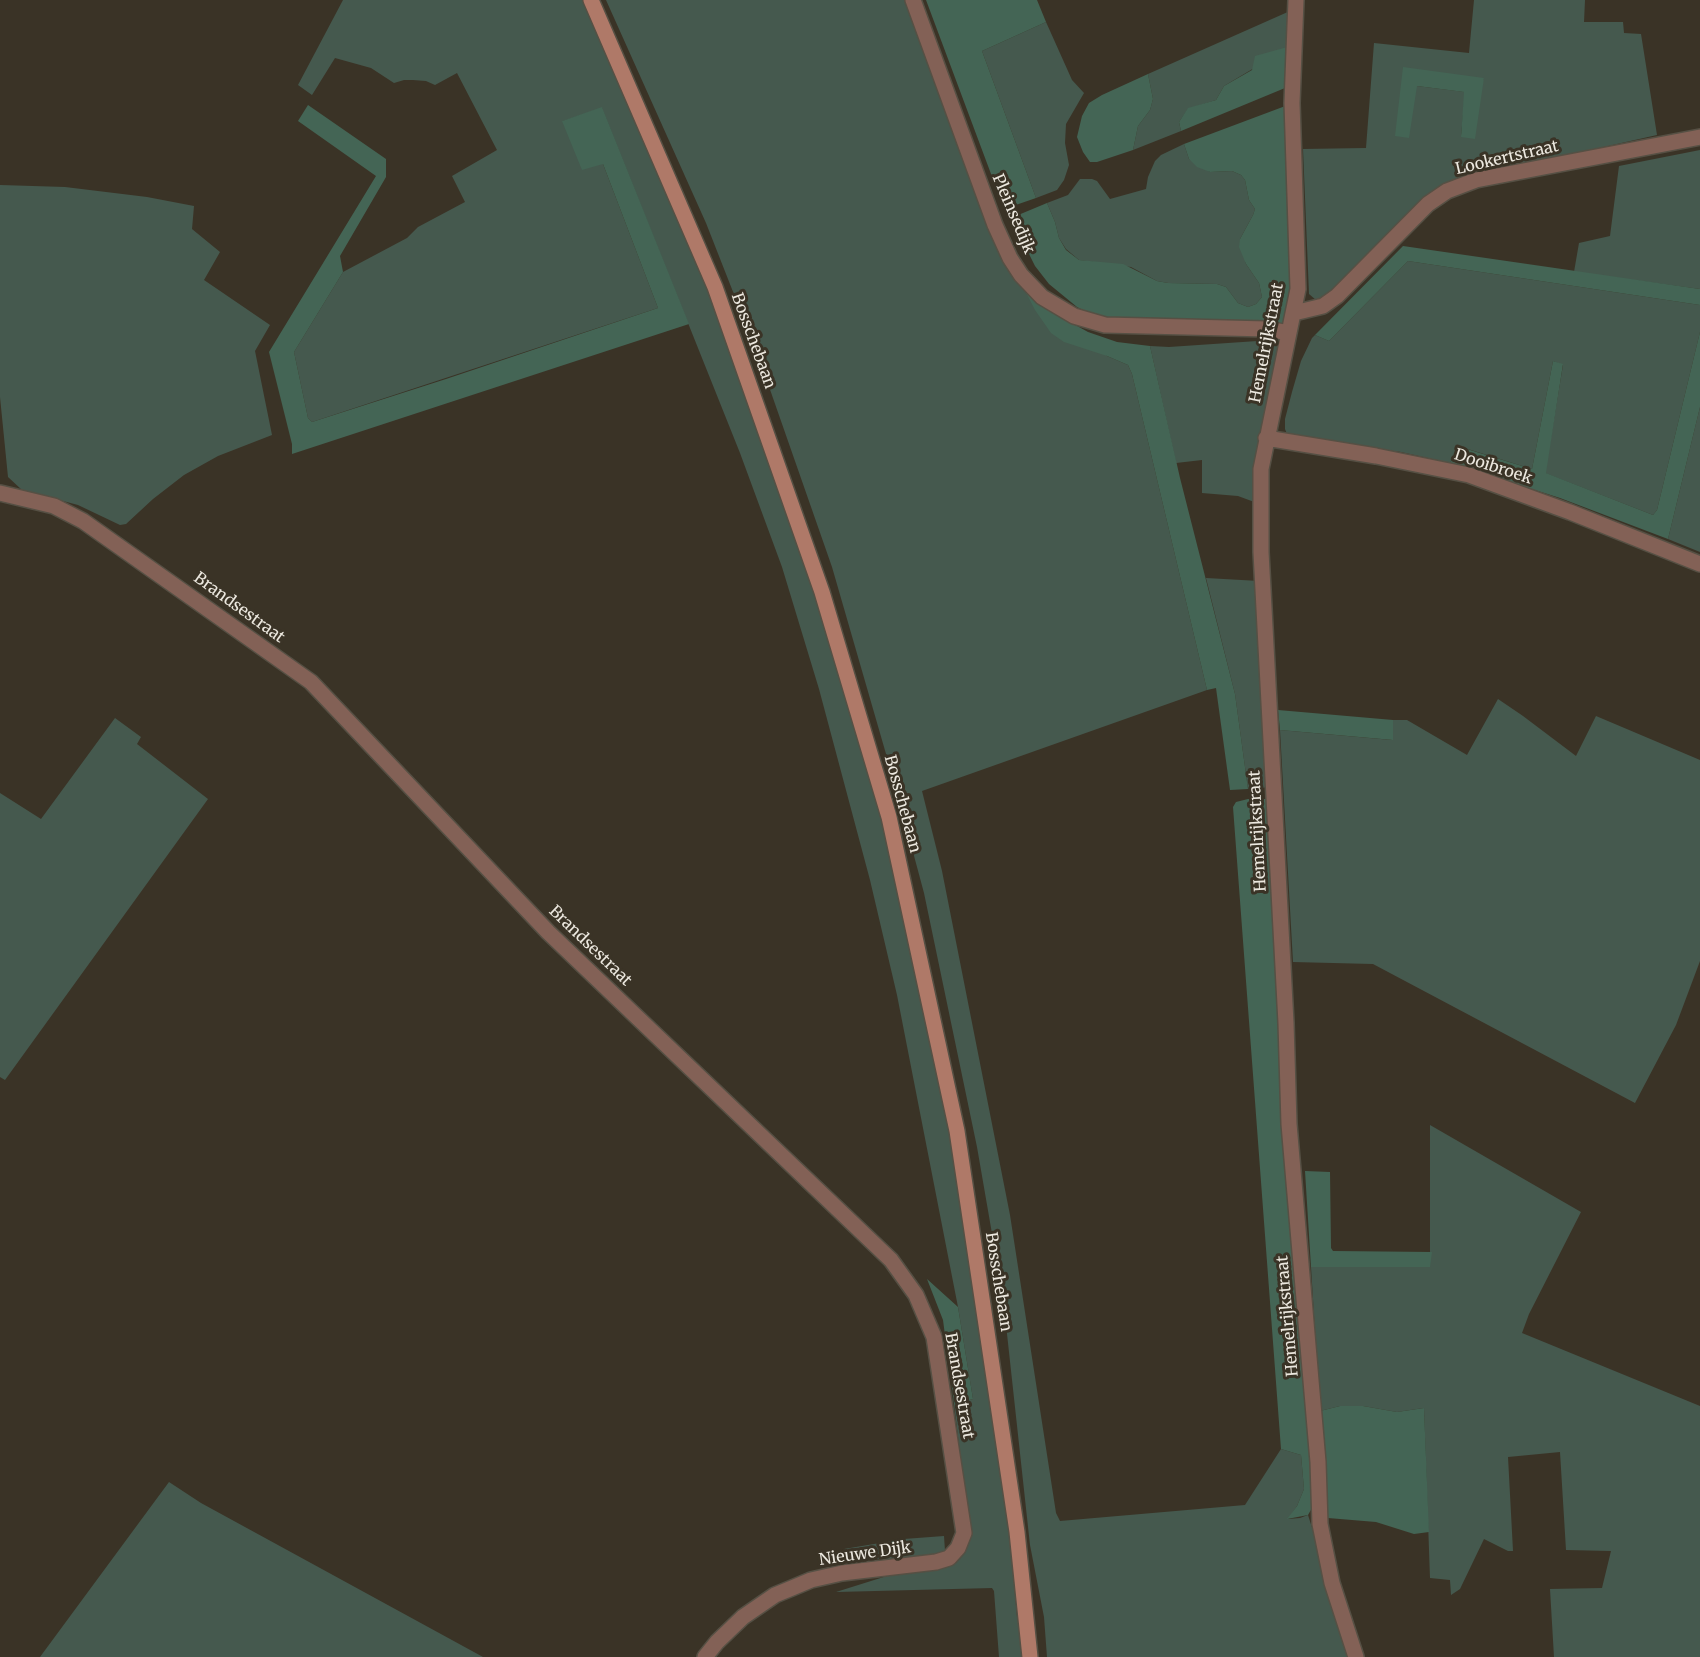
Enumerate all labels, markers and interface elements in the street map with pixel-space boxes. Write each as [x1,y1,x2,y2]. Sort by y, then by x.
street label: Lookertstraat [1454,137,1560,179]
street label: Pleinsedijk [988,171,1038,257]
street label: Hemelrijkstraat [1246,282,1288,404]
street label: Bosschebaan [727,290,779,392]
street label: Dooibroek [1452,445,1534,489]
street label: Brandsestraat [190,569,288,647]
street label: Bosschebaan [880,753,924,855]
street label: Hemelrijkstraat [1245,770,1271,892]
street label: Brandsestraat [545,902,635,990]
street label: Bosschebaan [981,1231,1015,1333]
street label: Hemelrijkstraat [1273,1255,1303,1377]
street label: Brandsestraat [940,1331,978,1441]
street label: Nieuwe Dijk [818,1538,912,1570]

